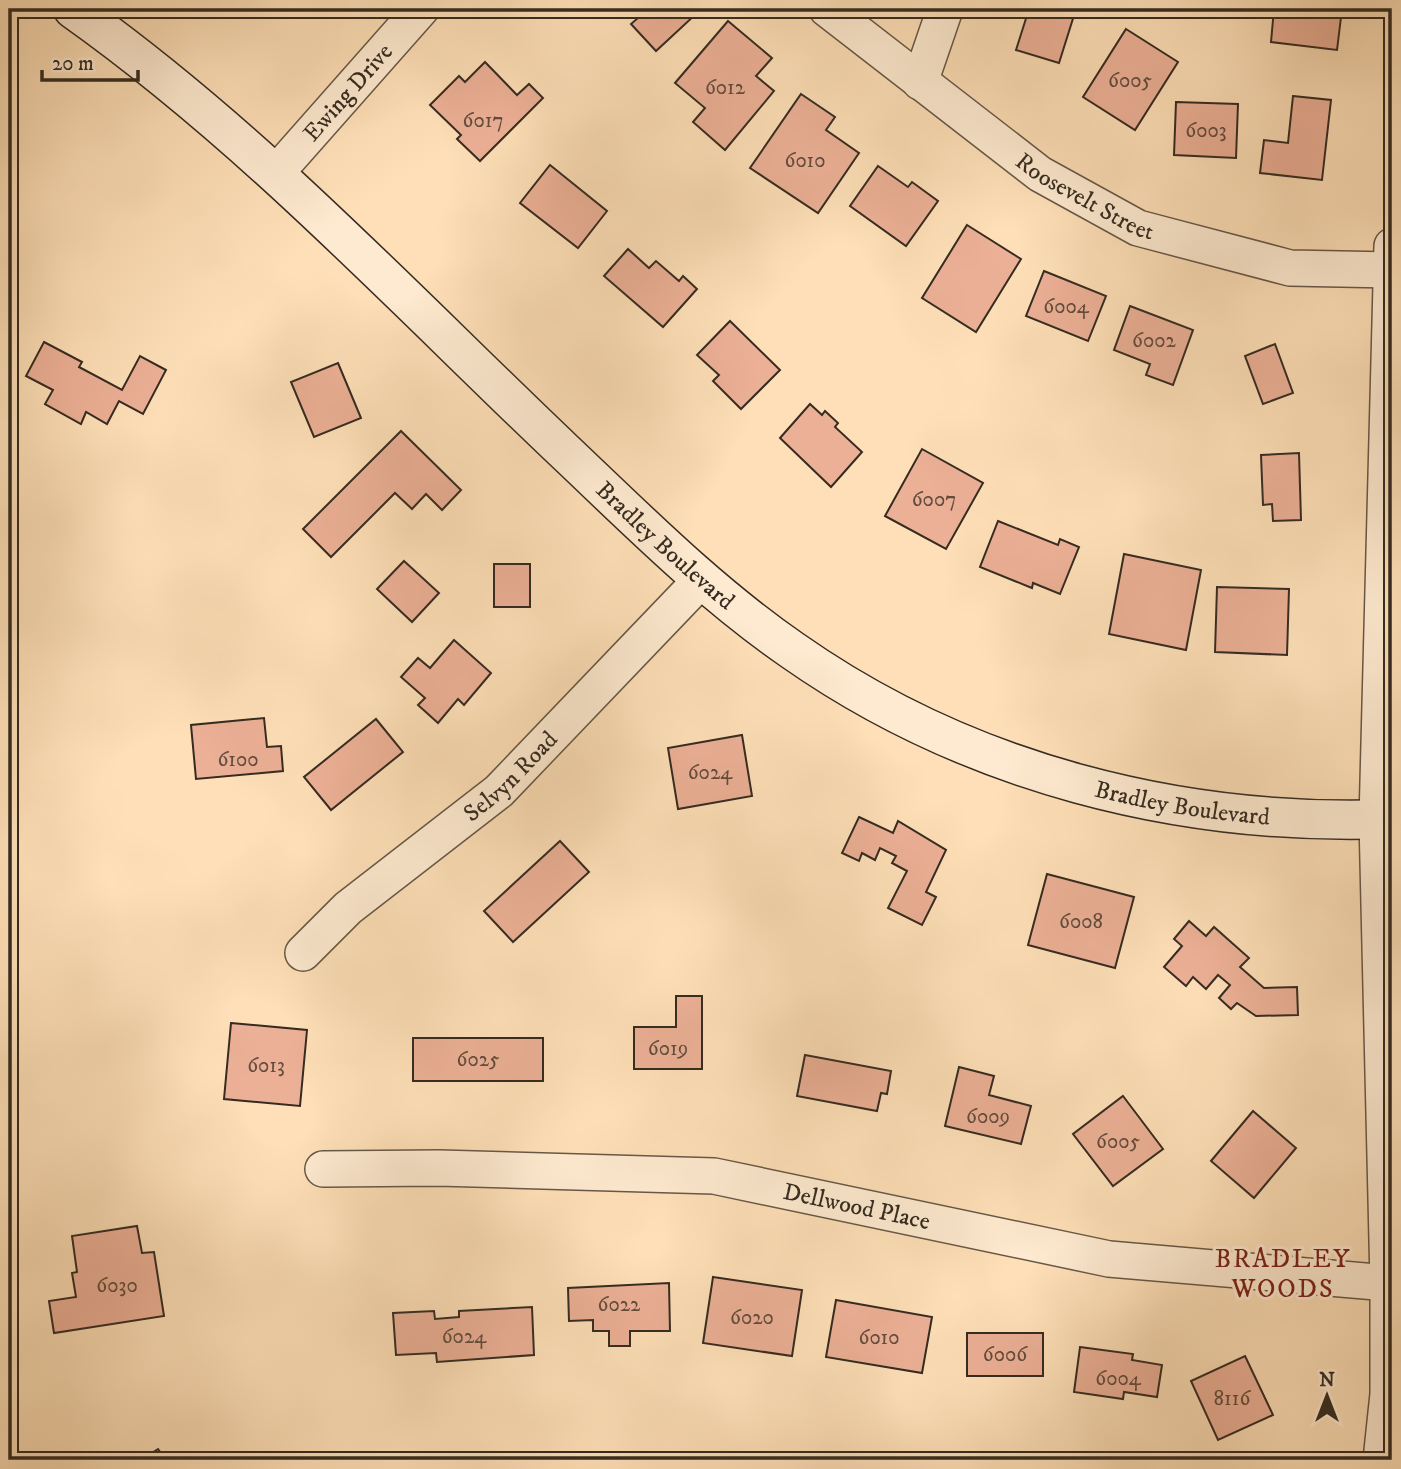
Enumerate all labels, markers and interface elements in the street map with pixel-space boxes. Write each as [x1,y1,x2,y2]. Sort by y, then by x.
street label: Ewing Drive [297,37,400,148]
scale bar [42,38,138,82]
text: 20 m [52,51,94,77]
house number: 6005 [1108,68,1152,94]
house number: 6012 [705,75,746,101]
house number: 6017 [463,108,503,134]
house number: 6003 [1185,118,1227,144]
street label: Roosevelt Street [1009,147,1157,248]
house number: 6010 [784,148,826,174]
house number: 6004 [1043,294,1090,320]
house number: 6002 [1132,328,1177,354]
street label: Bradley Boulevard [589,475,740,617]
house number: 6007 [912,487,956,513]
street label: Selvyn Road [458,725,564,829]
house number: 6100 [217,747,259,773]
house number: 6024 [688,760,733,786]
street label: Bradley Boulevard [1092,775,1271,833]
house number: 6008 [1059,909,1103,935]
house number: 6019 [648,1036,688,1062]
house number: 6025 [457,1047,499,1073]
house number: 6013 [247,1053,285,1079]
house number: 6009 [966,1104,1010,1130]
house number: 6005 [1096,1129,1140,1155]
street label: Dellwood Place [780,1177,933,1237]
district label: BRADLEY WOODS [1215,1243,1351,1306]
house number: 6030 [96,1273,138,1299]
house number: 6022 [598,1292,641,1318]
house number: 6020 [730,1305,774,1331]
house number: 6024 [442,1324,487,1350]
house number: 6010 [858,1325,900,1351]
house number: 6006 [983,1342,1028,1368]
north arrow [1292,1360,1362,1430]
house number: 6004 [1095,1366,1142,1392]
text: N [1319,1369,1335,1392]
house number: 8116 [1214,1386,1251,1412]

